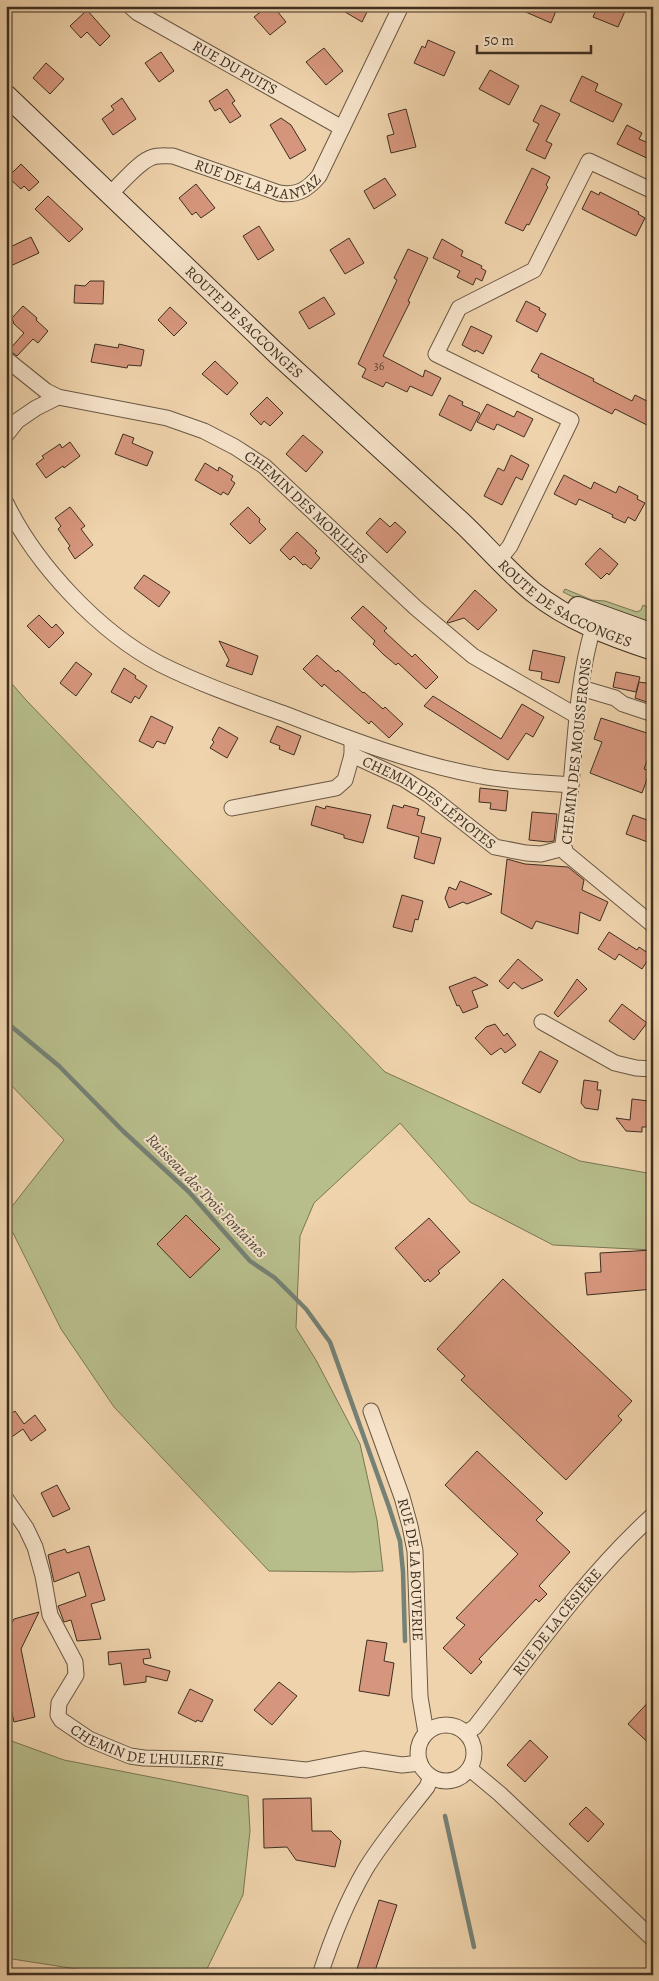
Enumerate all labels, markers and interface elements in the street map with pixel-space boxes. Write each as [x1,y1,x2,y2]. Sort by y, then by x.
scale bar [477,22,590,54]
text: 50 m [484,30,514,50]
street label: RUE DU PUITS [189,36,281,100]
street label: RUE DE LA PLANTAZ [192,154,326,204]
street label: ROUTE DE SACCONGES [181,261,307,383]
house number: 36 [374,358,385,374]
street label: CHEMIN DES MORILLES [240,446,373,568]
street label: ROUTE DE SACCONGES [494,555,635,652]
street label: CHEMIN DES MOUSSERONS [556,657,596,845]
street label: CHEMIN DES LÉPIOTES [359,751,500,854]
water label: Ruisseau des Trois Fontaines [141,1129,272,1263]
street label: RUE DE LA BOUVERIE [393,1496,428,1641]
street label: RUE DE LA CÉSIÈRE [508,1564,606,1680]
street label: CHEMIN DE L'HUILERIE [67,1719,225,1771]

